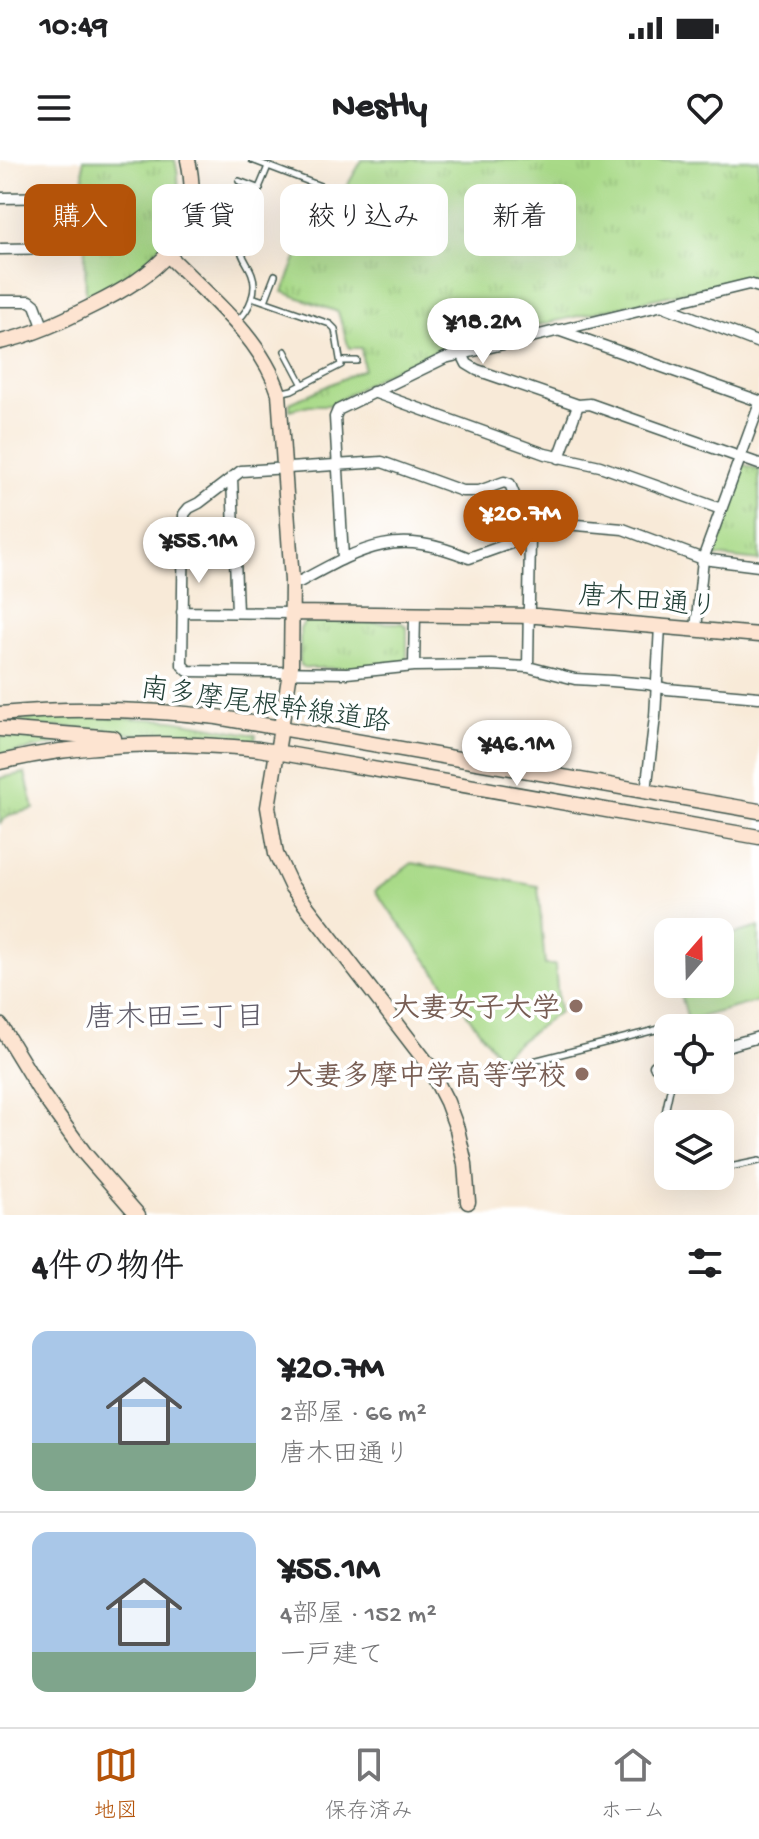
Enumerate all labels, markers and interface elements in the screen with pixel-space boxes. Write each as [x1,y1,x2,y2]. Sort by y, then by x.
text: 10:49 [40,11,108,46]
icon: menu [32,86,76,130]
icon: heart [683,86,727,130]
text: Nestly [332,87,427,130]
chip: 購入 [24,184,136,256]
chip: 賃貸 [152,184,264,256]
chip: 絞り込み [280,184,448,256]
chip: 新着 [464,184,576,256]
pin: ¥18.2M [418,298,548,366]
text: ¥18.2M [445,308,521,339]
pin: ¥20.7M [456,490,586,558]
text: ¥20.7M [481,500,561,531]
pin: ¥55.1M [134,517,264,585]
text: ¥55.1M [161,527,237,558]
street label: 唐木田通り [576,580,719,626]
street label: 南多摩尾根幹線道路 [138,672,393,741]
pin: ¥46.1M [452,720,582,788]
text: ¥46.1M [480,730,554,761]
north arrow [654,918,734,998]
map controls [654,918,734,1190]
place label: 大妻女子大学 [392,993,560,1027]
marker: 大妻女子大学 [567,997,585,1015]
district label: 唐木田三丁目 [85,1001,265,1038]
button: locate [654,1014,734,1094]
place label: 大妻多摩中学高等学校 [286,1060,566,1095]
marker: 大妻多摩中学高等学校 [573,1065,591,1083]
button: layers [654,1110,734,1190]
icon: filters [683,1241,727,1285]
text: 4件の物件 [32,1250,184,1290]
text: ¥20.7M [280,1350,384,1390]
icon: home [96,1363,192,1459]
text: 2部屋 · 66 m² [280,1400,427,1431]
text: 唐木田通り [280,1441,410,1472]
text: ¥55.1M [280,1551,380,1591]
icon: home [96,1564,192,1660]
text: 4部屋 · 152 m² [280,1601,437,1632]
text: 一戸建て [280,1642,384,1673]
tab: 地図 [94,1743,138,1826]
tab: 保存済み [325,1743,413,1826]
tab: ホーム [600,1743,665,1826]

